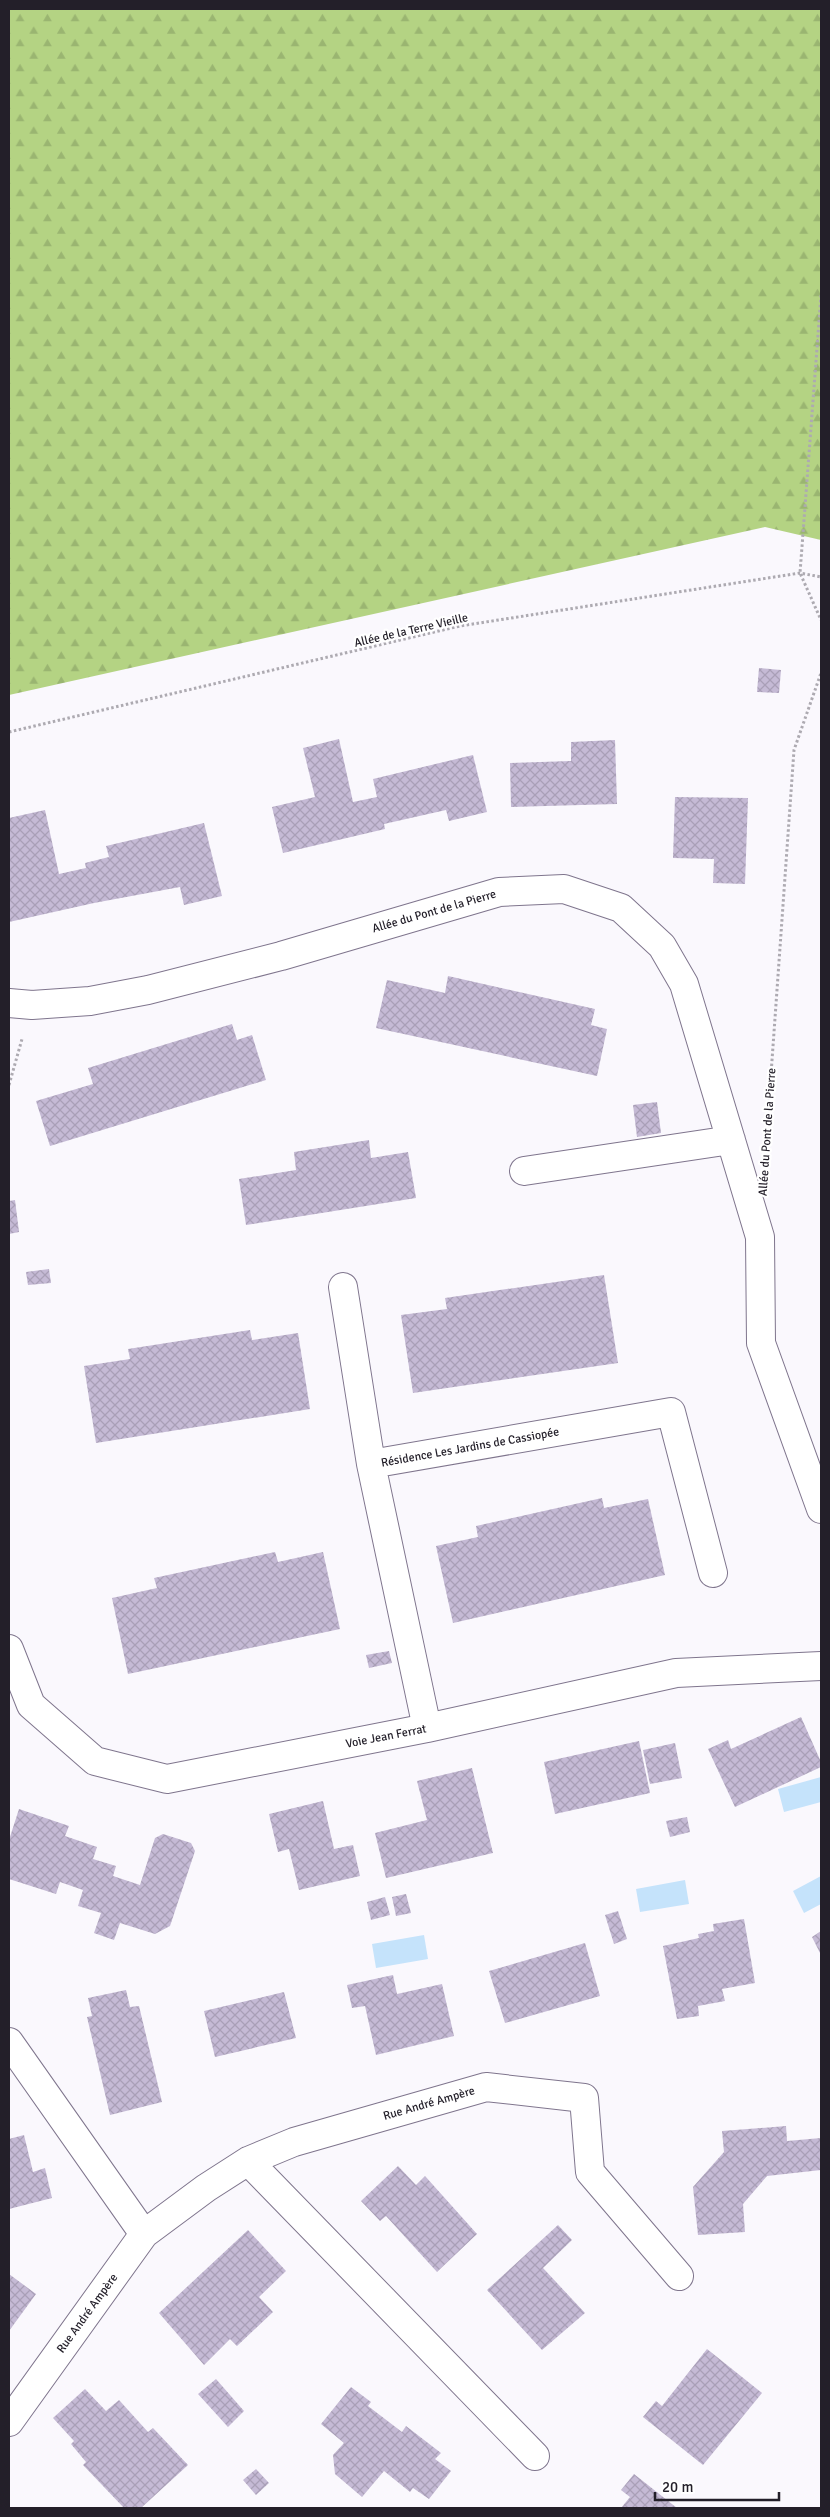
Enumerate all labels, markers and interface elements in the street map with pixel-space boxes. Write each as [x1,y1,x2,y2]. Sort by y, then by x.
street label: Allée de la Terre Vieille [353,610,469,651]
street label: Allée du Pont de la Pierre [370,887,498,936]
street label: Allée du Pont de la Pierre [756,1068,779,1197]
street label: Résidence Les Jardins de Cassiopée [380,1424,560,1471]
street label: Voie Jean Ferrat [344,1721,428,1752]
street label: Rue André Ampère [382,2083,477,2124]
street label: Rue André Ampère [54,2271,121,2356]
scale bar [655,2470,779,2502]
text: 20 m [662,2478,693,2496]

